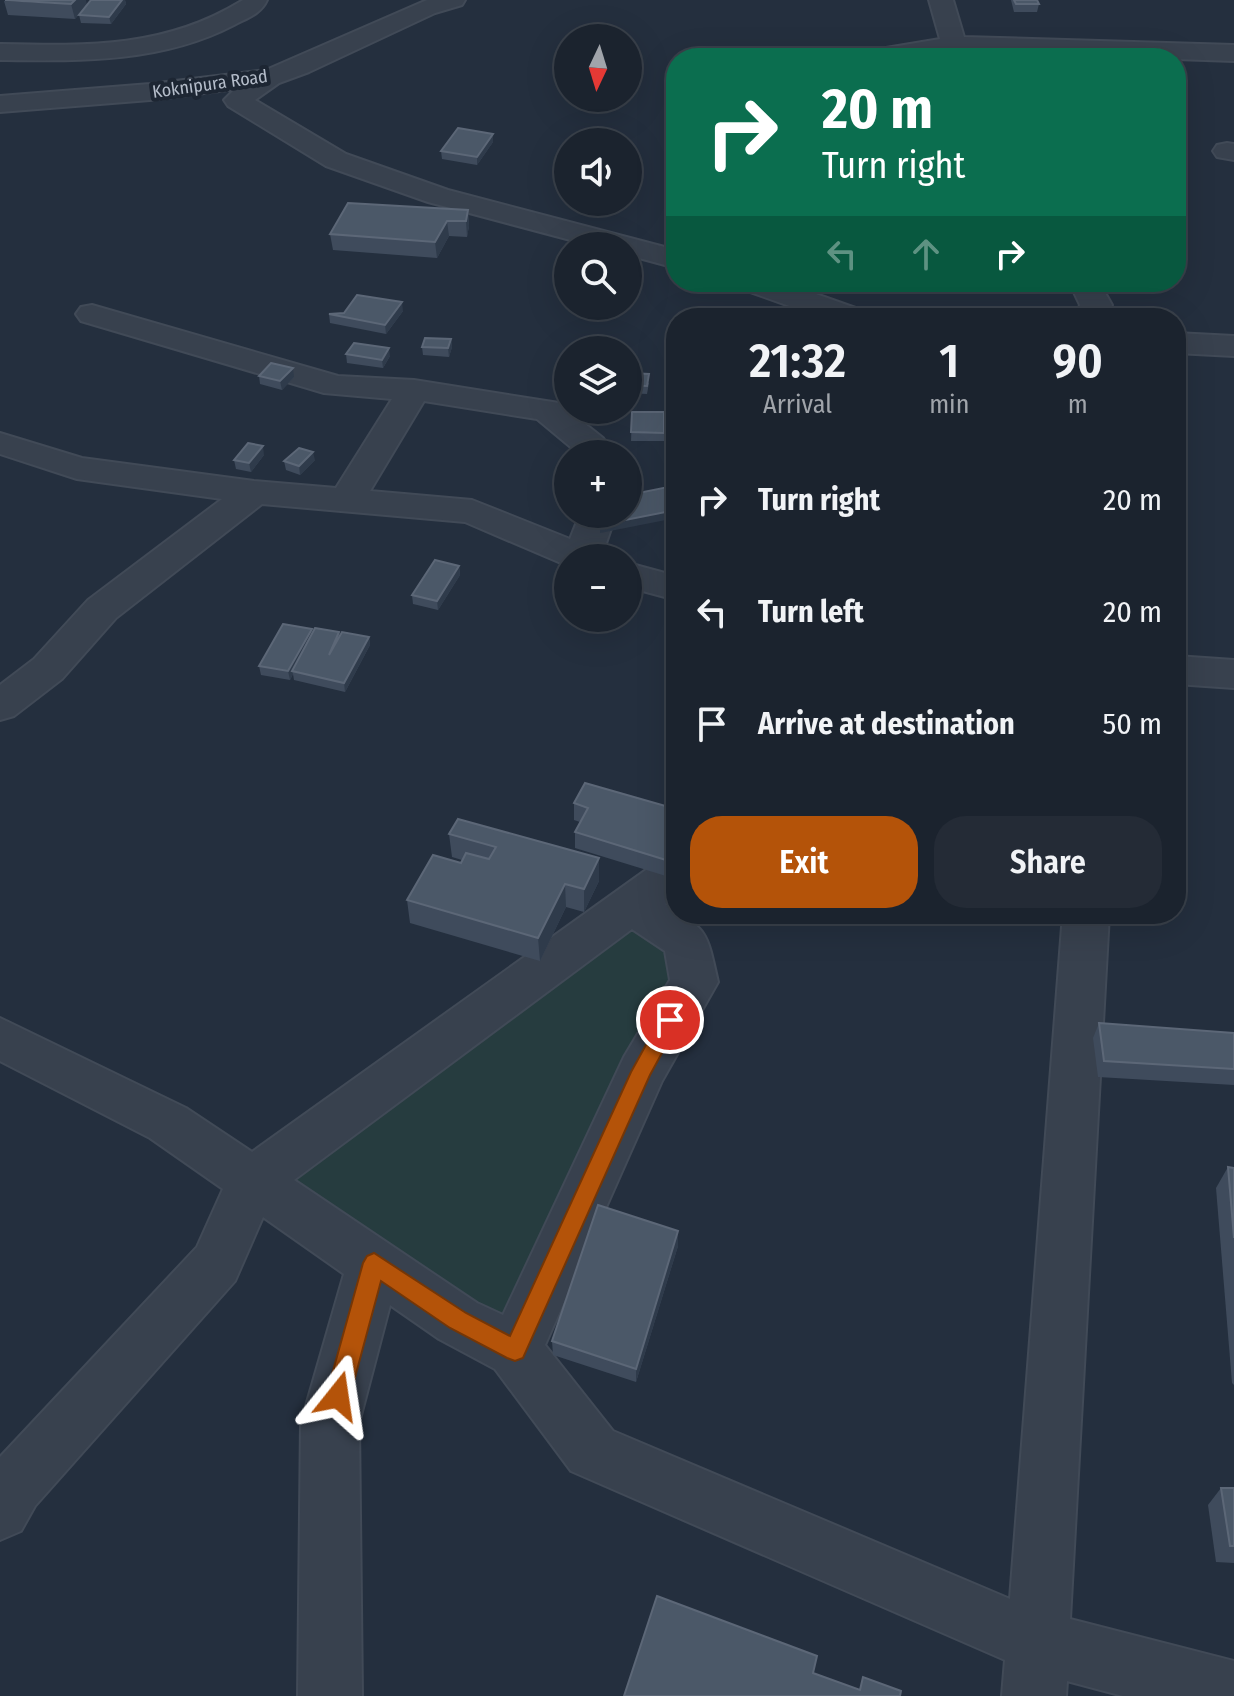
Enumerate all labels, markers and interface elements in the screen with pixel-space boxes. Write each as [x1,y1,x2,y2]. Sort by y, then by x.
north arrow [554,24,642,112]
map controls [554,24,642,632]
street label: Koknipura Road [151,65,269,103]
text: 20 m [822,76,933,143]
icon: right [690,80,794,184]
button: sound [554,128,642,216]
text: Turn right [822,144,965,188]
button: search [554,232,642,320]
icon: left [820,232,864,276]
icon: ahead [904,232,948,276]
icon: right [988,232,1032,276]
text: 21:32 [749,332,846,390]
text: 1 [939,332,959,390]
text: 90 [1053,332,1103,390]
button: layers [554,336,642,424]
text: Arrival [763,389,832,420]
text: min [929,389,969,420]
text: m [1068,389,1088,420]
button: + [554,440,642,528]
icon: right [690,478,734,522]
text: Turn right [758,482,880,518]
text: 20 m [1103,482,1162,518]
button: − [554,544,642,632]
icon: left [690,590,734,634]
text: Turn left [758,594,864,630]
text: 20 m [1103,594,1162,630]
icon: arrive [690,702,734,746]
text: Arrive at destination [758,706,1015,742]
text: 50 m [1102,706,1162,742]
button: Exit [690,816,918,908]
button: Share [934,816,1162,908]
pin [636,986,704,1054]
icon: arrive [648,998,692,1042]
position arrow [296,1354,380,1438]

